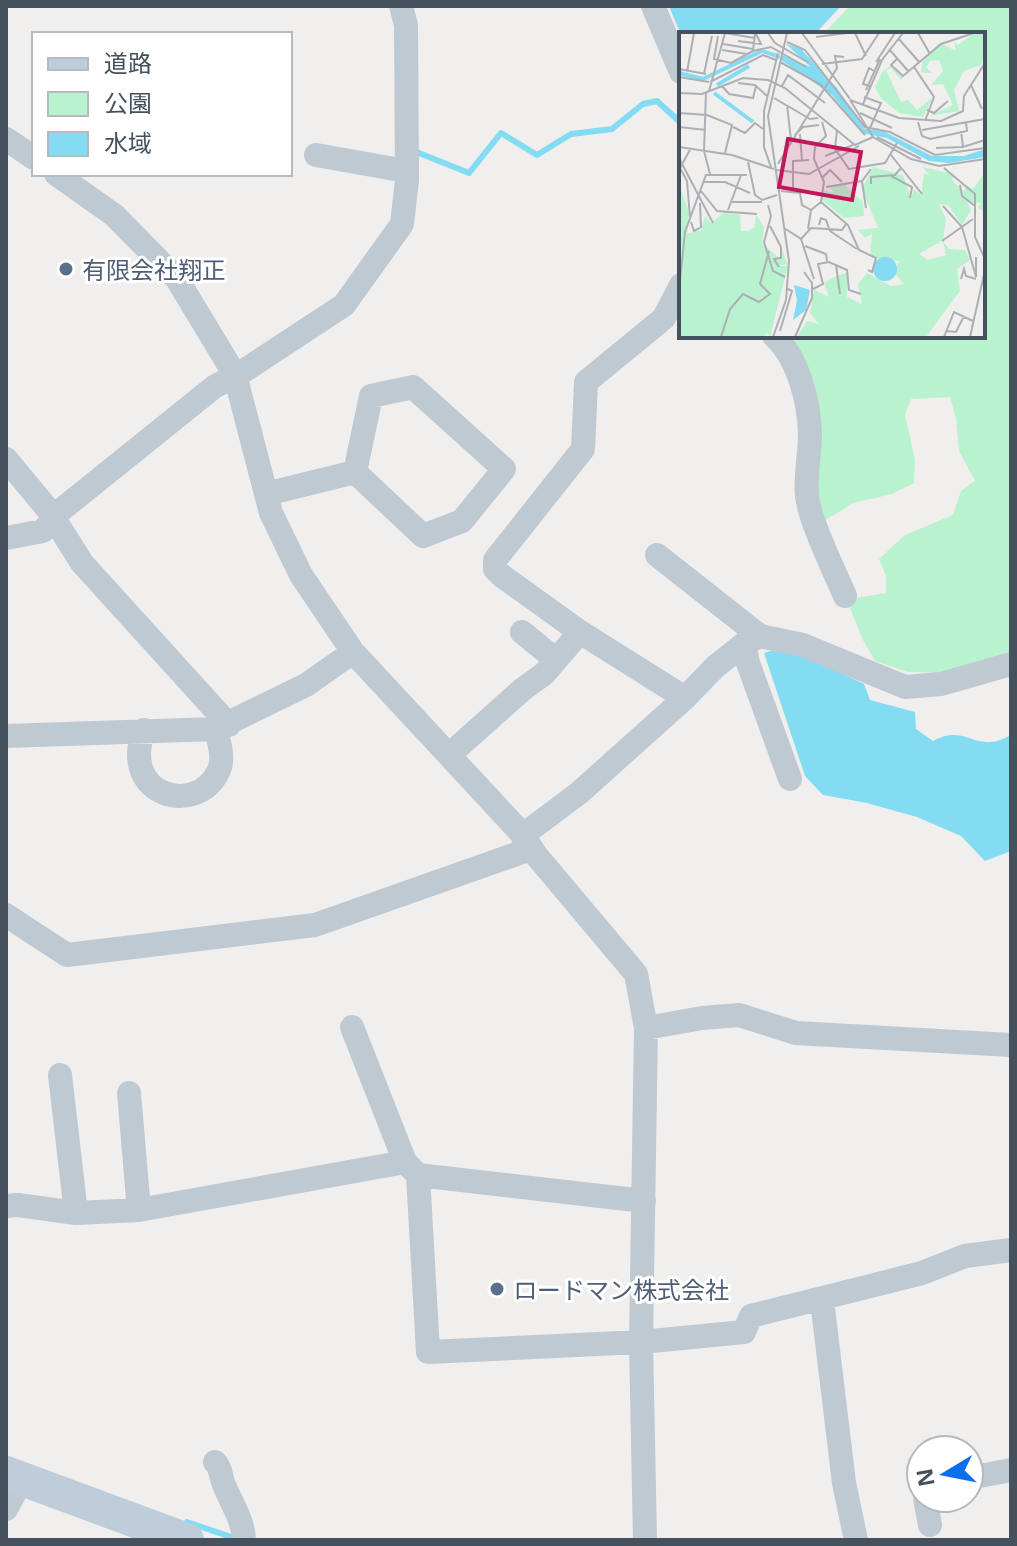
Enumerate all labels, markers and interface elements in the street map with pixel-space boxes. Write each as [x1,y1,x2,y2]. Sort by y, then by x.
legend [32,32,292,176]
inset map [679,32,985,338]
text: 道路 [104,46,152,79]
text: 公園 [104,86,152,119]
text: 水域 [104,126,152,159]
place label: 有限会社翔正 [82,253,226,286]
marker: 有限会社翔正 [57,260,75,278]
place label: ロードマン株式会社 [513,1273,729,1306]
marker: ロードマン株式会社 [488,1280,506,1298]
north arrow [905,1434,985,1514]
text: N [908,1466,941,1489]

